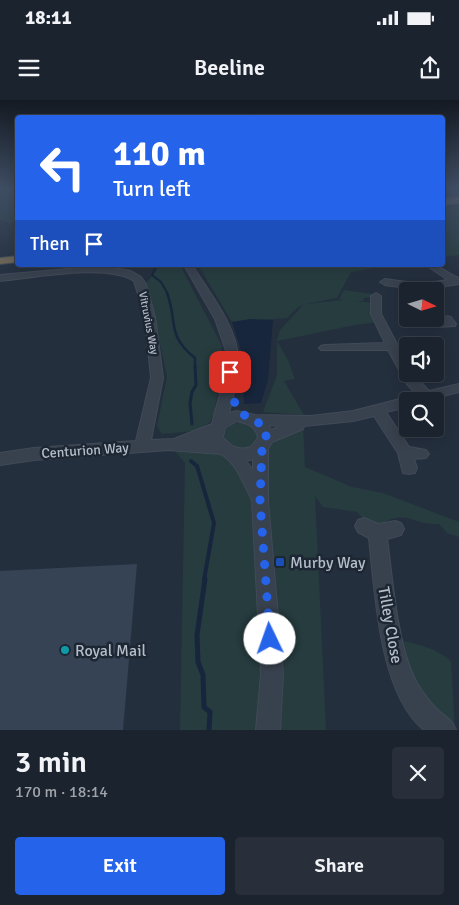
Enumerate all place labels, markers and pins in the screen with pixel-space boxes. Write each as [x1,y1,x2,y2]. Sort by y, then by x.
pin [209,351,251,393]
place label: Murby Way [290,553,366,573]
marker: Murby Way [274,556,286,568]
place label: Royal Mail [75,641,146,661]
marker: Royal Mail [59,644,71,656]

